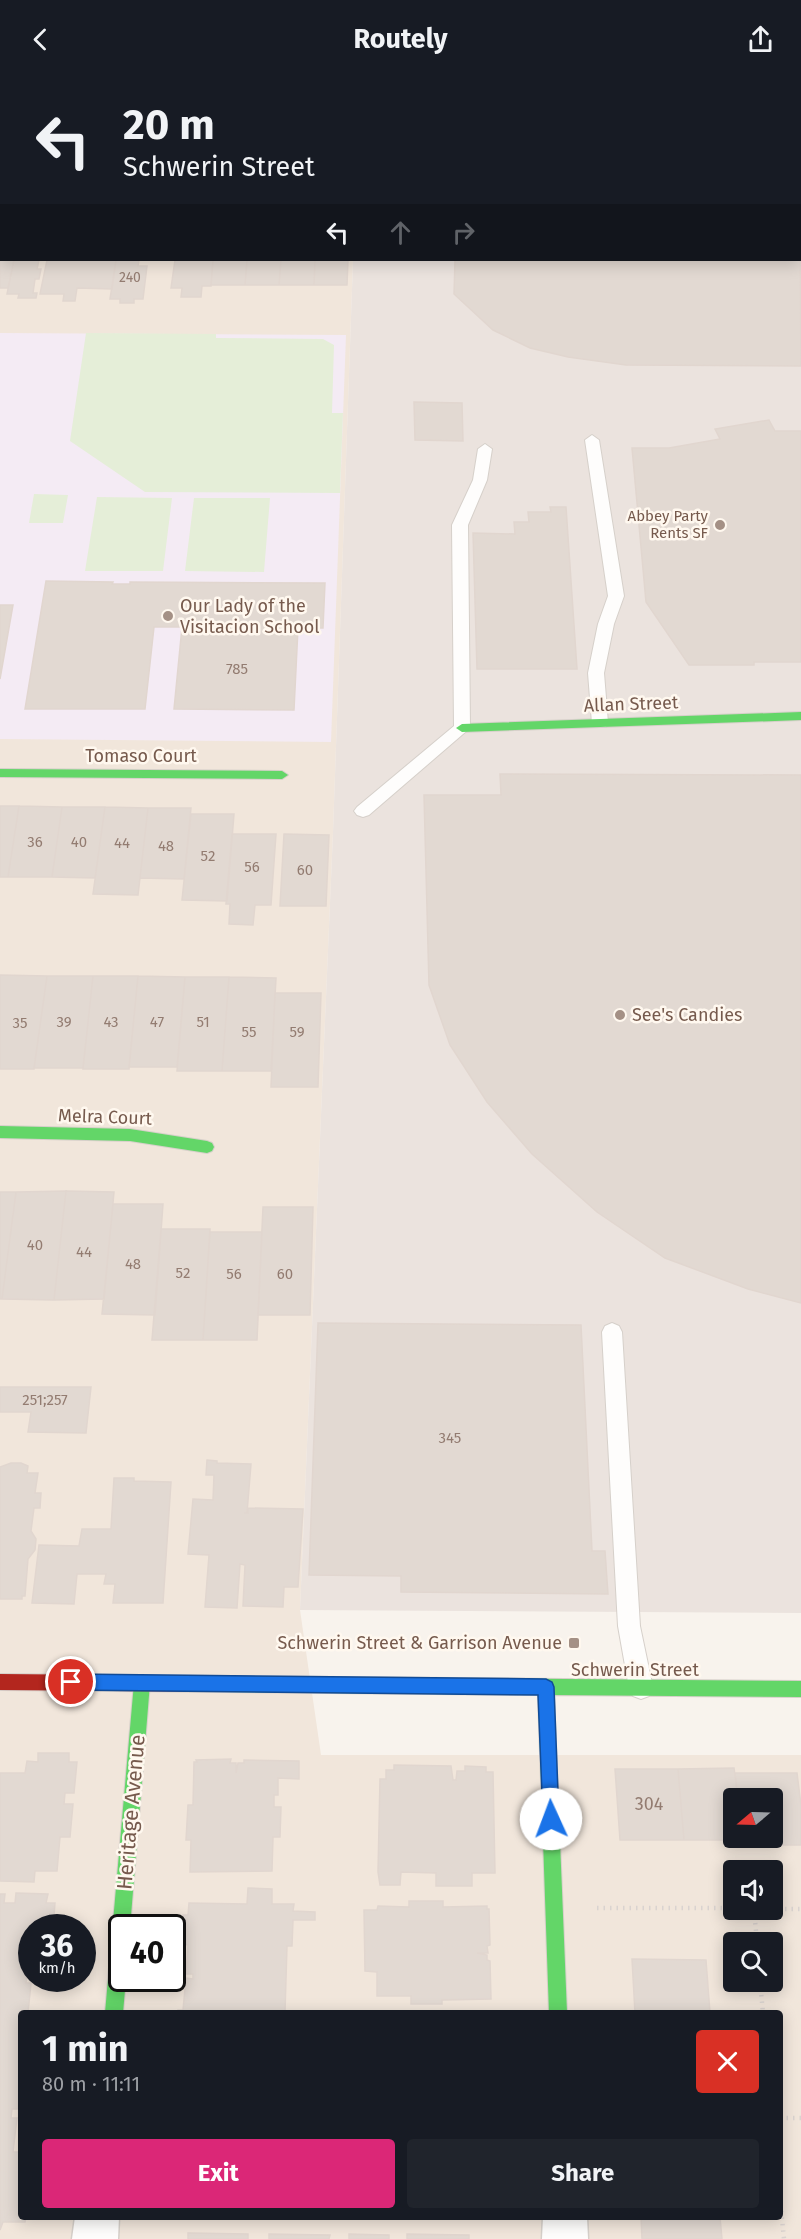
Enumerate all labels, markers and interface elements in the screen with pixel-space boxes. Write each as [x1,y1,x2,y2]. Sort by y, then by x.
icon: back [24,23,57,56]
text: Routely [353,23,448,55]
icon: share [744,23,777,56]
text: 20 m [123,100,215,150]
icon: left [24,102,102,180]
text: Schwerin Street [123,151,315,183]
icon: left [321,216,354,249]
icon: ahead [384,216,417,249]
icon: right [447,216,480,249]
house number: 240 [119,269,141,286]
place label: Abbey Party Rents SF [628,507,709,542]
marker: Abbey Party Rents SF [713,518,727,532]
place label: Our Lady of the Visitacion School [180,595,320,638]
marker: Our Lady of the Visitacion School [161,609,175,623]
house number: 785 [226,660,248,678]
street label: Allan Street [583,691,679,717]
street label: Tomaso Court [85,745,197,767]
house number: 36 [27,833,43,851]
house number: 40 [71,833,87,851]
house number: 44 [114,834,130,852]
house number: 48 [158,837,174,855]
house number: 52 [201,847,215,865]
house number: 56 [244,858,260,876]
house number: 60 [297,861,313,879]
place label: See's Candies [632,1004,742,1026]
marker: See's Candies [613,1008,627,1022]
house number: 39 [56,1013,72,1031]
house number: 43 [103,1013,119,1031]
house number: 47 [150,1013,164,1031]
house number: 51 [196,1013,210,1031]
house number: 35 [12,1014,28,1032]
house number: 55 [242,1023,256,1041]
house number: 59 [289,1023,305,1041]
street label: Melra Court [58,1104,153,1130]
house number: 40 [27,1236,43,1254]
house number: 44 [76,1243,92,1261]
house number: 48 [125,1255,141,1273]
house number: 52 [176,1264,190,1282]
house number: 56 [226,1265,242,1283]
house number: 60 [277,1265,293,1283]
house number: 251;257 [22,1391,68,1409]
house number: 345 [439,1429,461,1447]
place label: Schwerin Street & Garrison Avenue [277,1632,562,1654]
marker: Schwerin Street & Garrison Avenue [567,1636,581,1650]
pin [45,1656,96,1707]
street label: Schwerin Street [571,1659,699,1681]
icon: arrive [54,1665,87,1698]
street label: Heritage Avenue [111,1733,151,1891]
position arrow [519,1787,583,1851]
north arrow [723,1788,783,1848]
map controls [723,1788,783,1992]
house number: 304 [635,1793,664,1815]
button: sound [723,1860,783,1920]
speed limit sign: 40 [108,1914,186,1992]
text: 36 [41,1928,73,1964]
button: search [723,1932,783,1992]
text: km/h [38,1959,76,1977]
text: 1 min [42,2027,129,2071]
button: close [696,2030,759,2093]
text: 80 m · 11:11 [42,2072,140,2096]
button: Exit [42,2139,395,2208]
button: Share [407,2139,759,2208]

